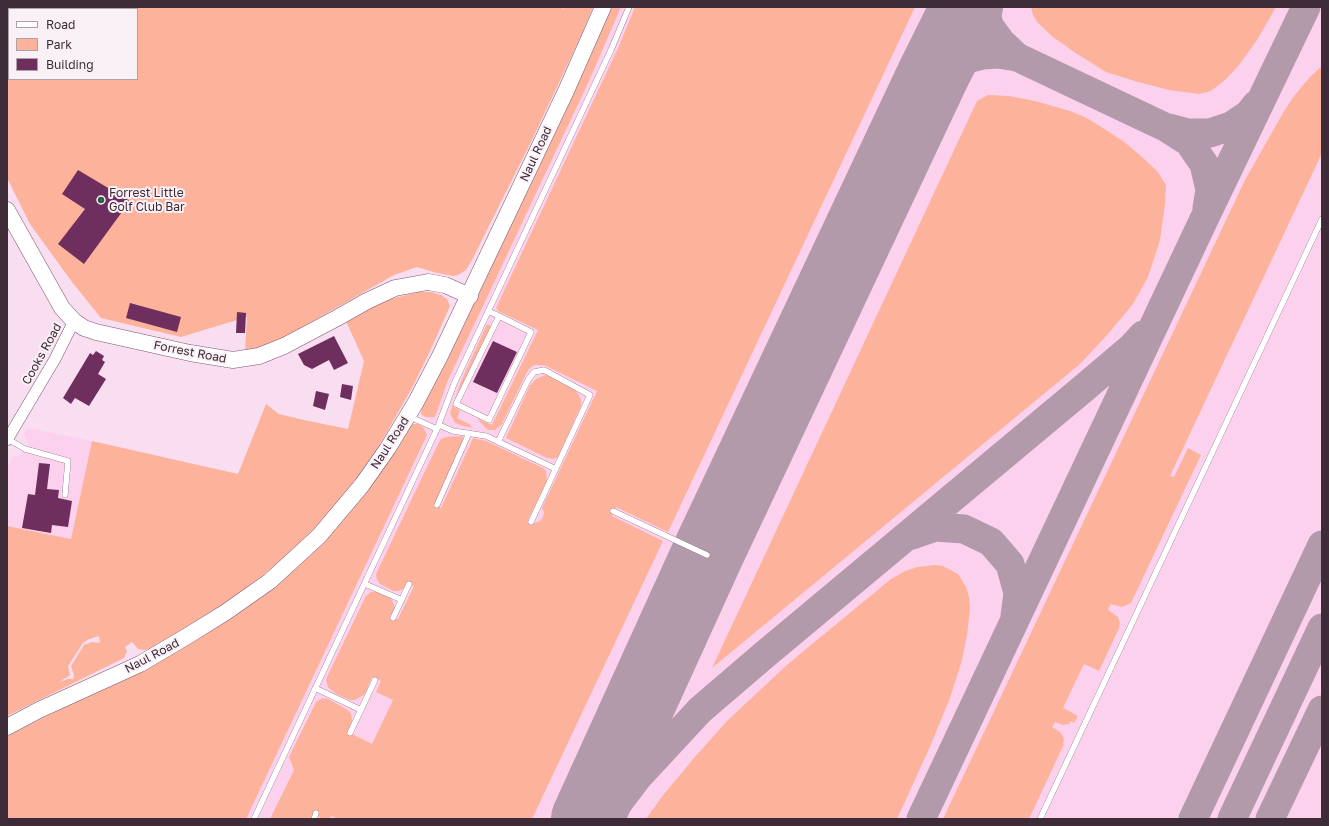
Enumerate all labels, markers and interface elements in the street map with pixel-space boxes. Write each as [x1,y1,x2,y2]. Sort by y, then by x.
legend [8,8,138,80]
text: Road [46,17,75,32]
text: Park [46,37,72,52]
text: Building [46,57,94,72]
street label: Naul Road [517,124,555,184]
place label: Forrest Little Golf Club Bar [109,186,185,214]
marker: Forrest Little Golf Club Bar [96,195,106,205]
street label: Cooks Road [19,321,65,387]
street label: Forrest Road [152,338,228,366]
street label: Naul Road [368,414,412,472]
street label: Naul Road [122,636,182,676]

